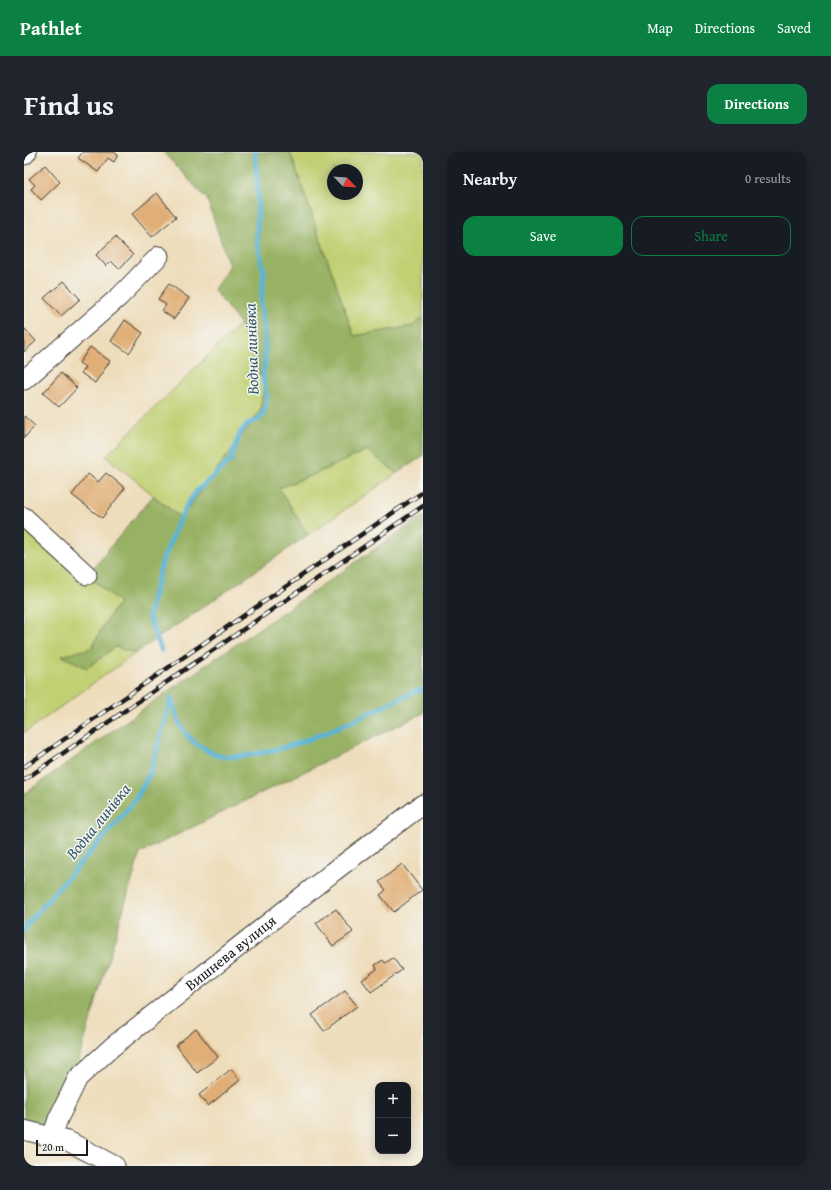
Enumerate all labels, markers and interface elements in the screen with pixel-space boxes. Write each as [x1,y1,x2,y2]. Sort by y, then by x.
text: Pathlet [20,14,82,42]
text: Map [647,18,673,38]
text: Directions [695,18,755,38]
text: Saved [777,18,811,38]
text: Find us [24,84,114,125]
button: Directions [707,84,807,124]
north arrow [327,164,363,200]
text: Nearby [463,166,517,191]
text: 0 results [745,169,791,188]
button: Save [463,216,623,256]
button: Share [631,216,791,256]
water label: Водна линівка [237,302,265,396]
water label: Водна линівка [59,777,137,865]
street label: Вишнева вулиця [180,910,281,995]
map controls [375,1082,411,1154]
button: + [375,1082,411,1118]
button: − [375,1118,411,1154]
scale bar [36,1138,88,1157]
text: 20 m [42,1139,64,1155]

